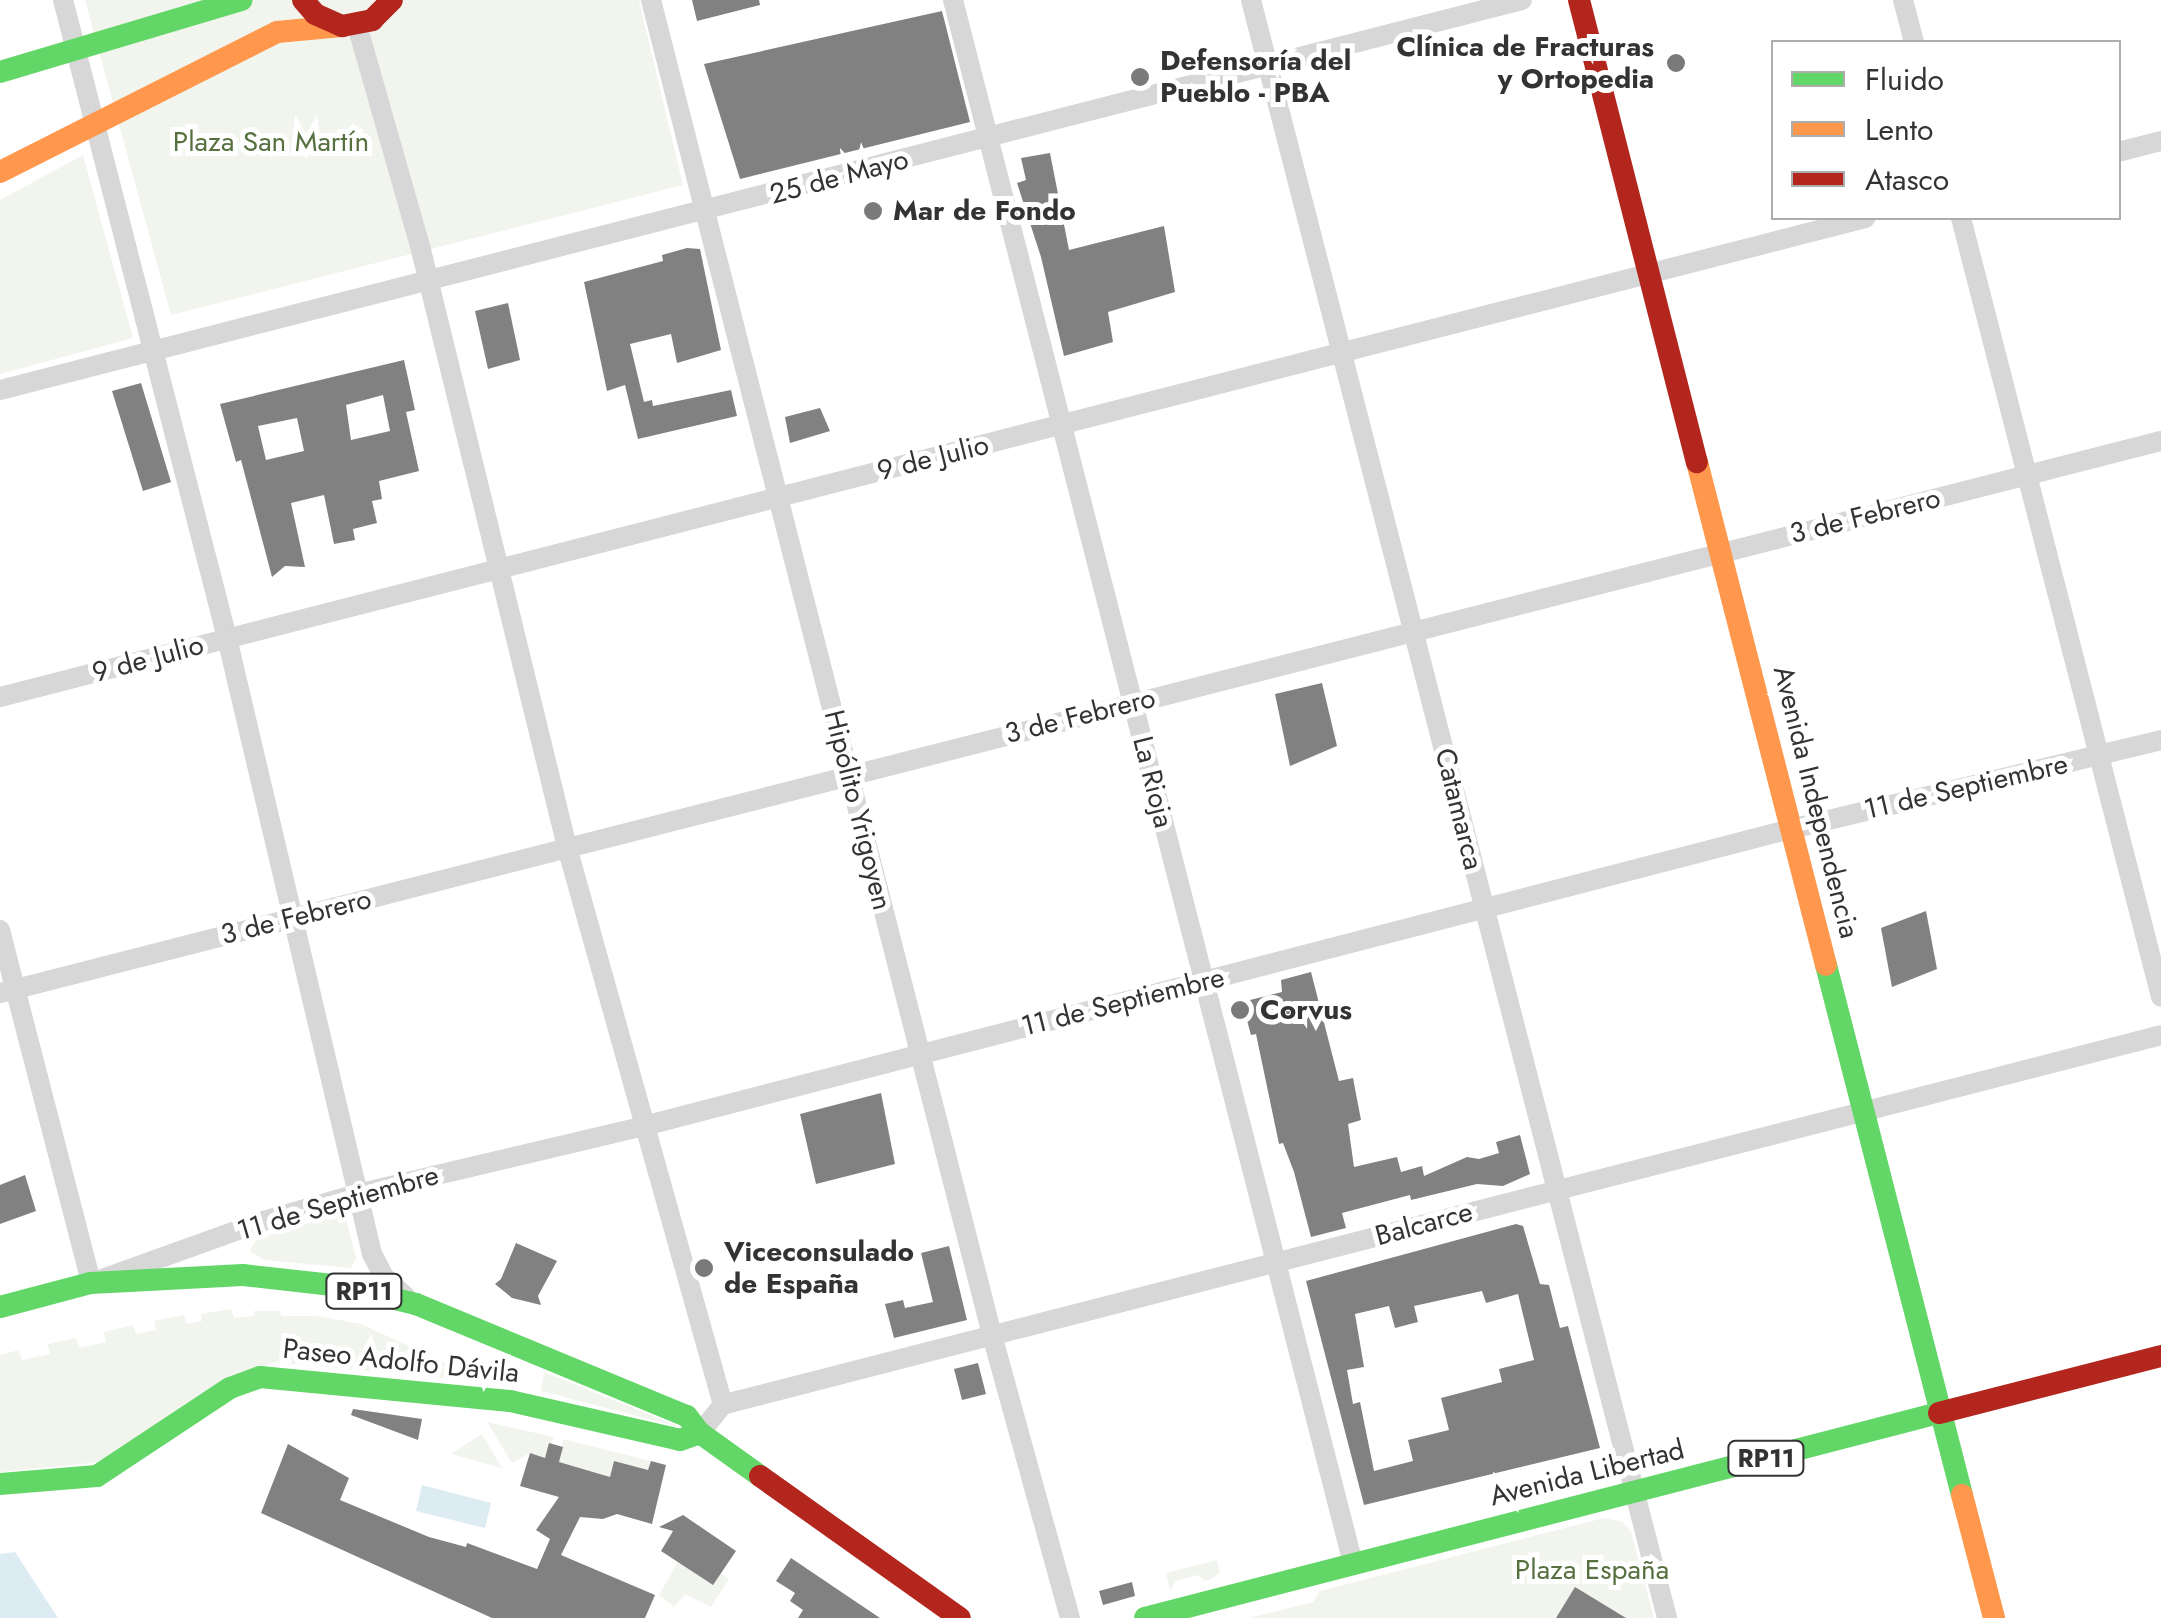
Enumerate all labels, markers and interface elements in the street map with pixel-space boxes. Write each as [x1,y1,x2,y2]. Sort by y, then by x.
place label: Clínica de Fracturas y Ortopedia [1396,30,1654,96]
legend [1771,40,2121,220]
place label: Defensoría del Pueblo - PBA [1160,44,1351,110]
marker: Clínica de Fracturas y Ortopedia [1663,50,1689,76]
text: Fluido [1865,58,1944,101]
marker: Defensoría del Pueblo - PBA [1129,66,1151,88]
text: Lento [1865,108,1933,151]
park label: Plaza San Martín [173,125,369,159]
street label: 25 de Mayo [766,142,912,212]
text: Atasco [1865,158,1949,201]
place label: Mar de Fondo [893,194,1076,228]
marker: Mar de Fondo [862,200,884,222]
street label: 9 de Julio [874,428,992,488]
street label: 3 de Febrero [1786,481,1944,551]
street label: 9 de Julio [89,628,207,690]
street label: Avenida Independencia [1766,662,1866,942]
street label: 3 de Febrero [1001,681,1159,751]
street label: Hipólito Yrigoyen [817,707,899,913]
street label: La Rioja [1125,733,1181,831]
street label: Catamarca [1428,745,1490,873]
street label: 11 de Septiembre [1861,747,2071,827]
street label: 3 de Febrero [217,882,375,952]
street label: 11 de Septiembre [1018,961,1228,1043]
place label: Corvus [1260,993,1352,1027]
marker: Corvus [1229,999,1251,1021]
street label: 11 de Septiembre [233,1158,443,1248]
street label: Balcarce [1372,1195,1476,1253]
place label: Viceconsulado de España [724,1235,914,1301]
marker: Viceconsulado de España [693,1257,715,1279]
road number: RP11 [324,1271,404,1311]
street label: Paseo Adolfo Dávila [281,1332,521,1390]
street label: Avenida Libertad [1486,1433,1688,1513]
road number: RP11 [1726,1438,1806,1478]
park label: Plaza España [1515,1553,1669,1587]

